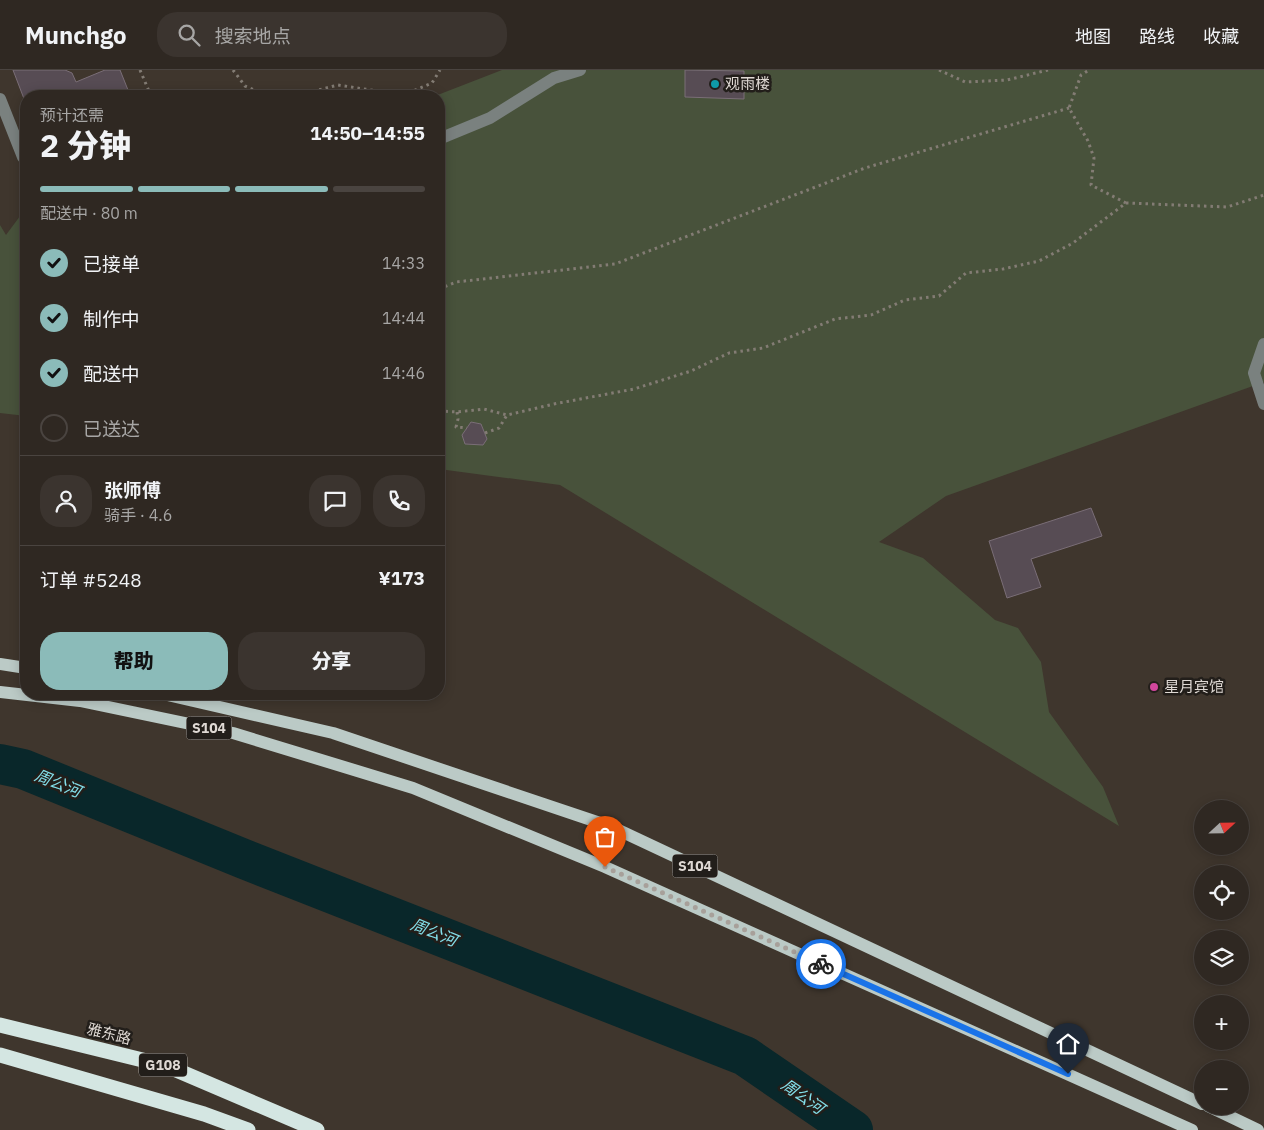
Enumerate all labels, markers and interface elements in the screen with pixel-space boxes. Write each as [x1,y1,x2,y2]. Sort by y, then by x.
search box [157,12,507,57]
text: Munchgo [25,19,127,51]
icon: search [175,21,203,49]
text: 搜索地点 [215,24,291,48]
text: 地图 [1075,25,1111,48]
text: 路线 [1139,25,1175,48]
text: 收藏 [1203,25,1239,48]
place label: 观雨楼 [725,74,770,93]
marker: 观雨楼 [709,78,721,90]
text: 预计还需 [40,105,104,125]
text: 14:50–14:55 [310,121,425,145]
text: 2 分钟 [40,124,131,166]
text: 配送中 · 80 m [40,203,138,223]
icon: check [40,249,68,277]
text: 已接单 [83,252,140,276]
text: 14:33 [382,253,425,273]
icon: check [40,304,68,332]
text: 制作中 [83,307,140,331]
text: 14:44 [382,308,425,328]
icon: check [40,359,68,387]
text: 配送中 [83,362,140,386]
text: 14:46 [382,363,425,383]
text: 已送达 [83,417,140,441]
button: person [40,475,92,527]
button: chat [309,475,361,527]
button: phone [373,475,425,527]
text: 张师傅 [104,478,161,502]
text: 骑手 · 4.6 [104,505,172,525]
text: ¥173 [378,566,425,590]
text: 订单 #5248 [40,568,142,592]
button: 帮助 [40,632,228,690]
button: 分享 [238,632,425,690]
place label: 星月宾馆 [1164,677,1224,696]
marker: 星月宾馆 [1148,681,1160,693]
road number: S104 [186,716,232,740]
water label: 周公河 [32,765,87,802]
north arrow [1194,800,1249,855]
map controls [1194,800,1249,1115]
pin [584,816,626,867]
icon: bag [591,823,619,851]
road number: S104 [672,854,718,878]
button: locate [1194,865,1249,920]
water label: 周公河 [408,914,463,951]
button: layers [1194,930,1249,985]
courier [796,939,846,989]
icon: bike [807,950,835,978]
button: + [1194,995,1249,1050]
street label: 雅东路 [85,1019,133,1048]
pin [1047,1023,1089,1074]
icon: home [1054,1030,1082,1058]
road number: G108 [139,1054,187,1076]
button: − [1194,1060,1249,1115]
water label: 周公河 [778,1074,831,1120]

